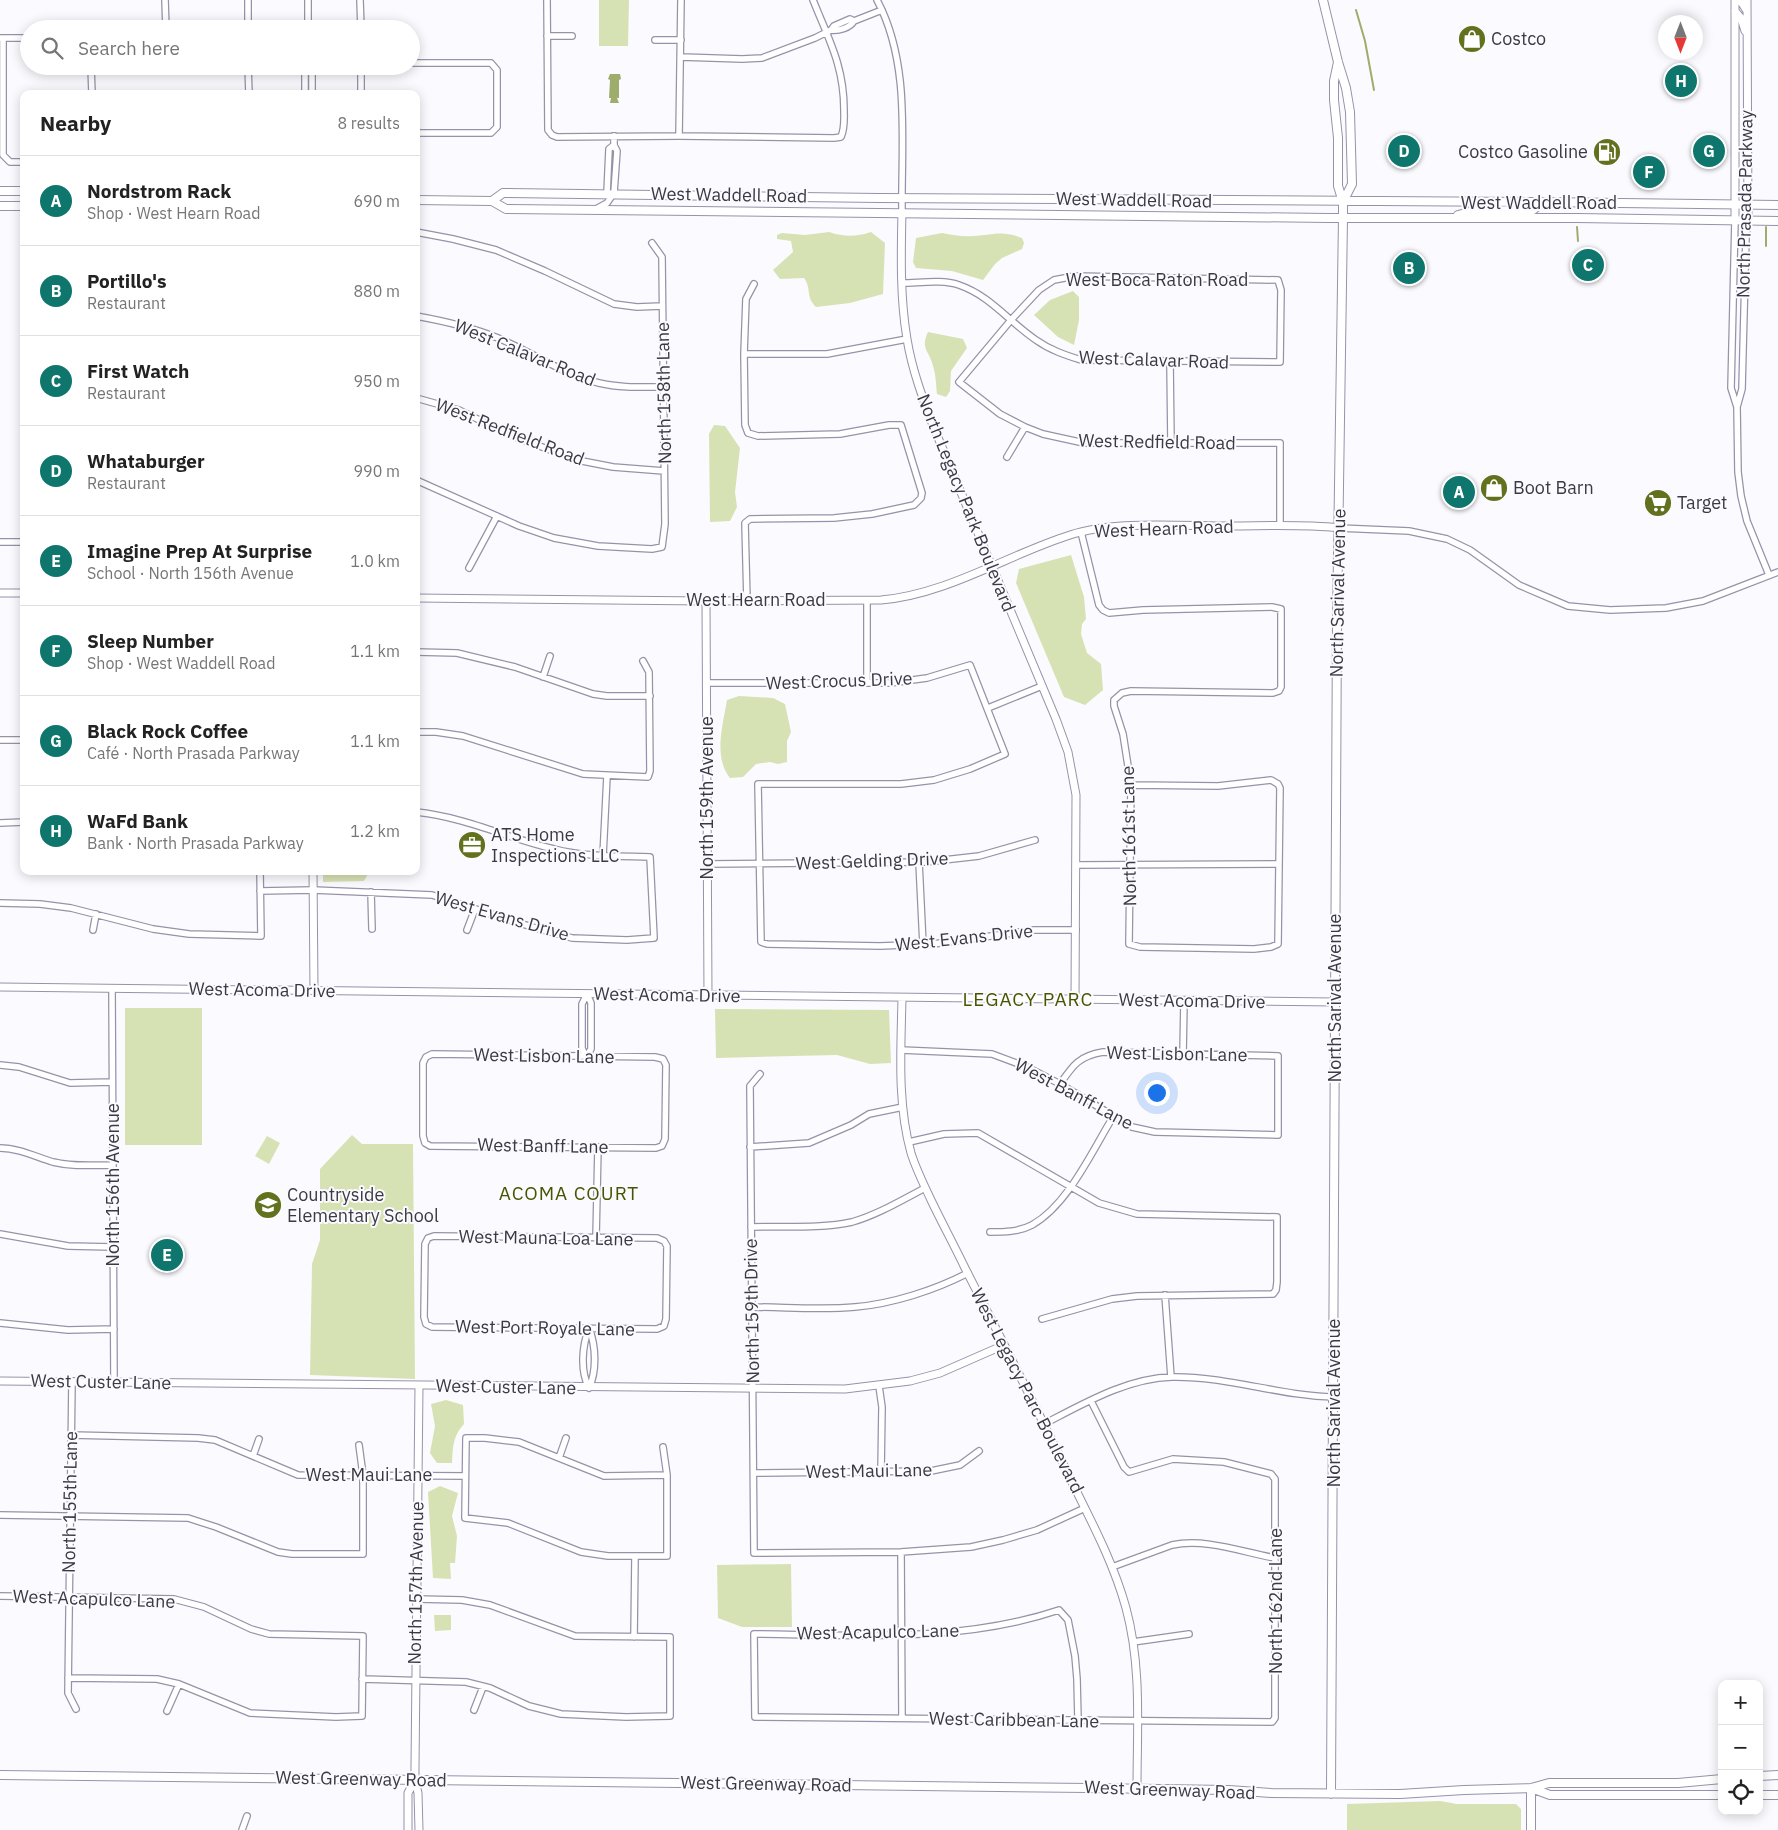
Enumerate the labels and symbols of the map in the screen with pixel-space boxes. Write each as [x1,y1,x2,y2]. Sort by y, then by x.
north arrow [1658,15,1703,60]
shop icon: Costco [1457,24,1487,54]
place label: Costco [1491,27,1546,50]
pin: H [1665,62,1697,100]
street label: North Prasada Parkway [1731,110,1758,298]
pin: D [1388,132,1420,170]
pin: G [1693,132,1725,170]
fuel station icon: Costco Gasoline [1592,137,1622,167]
place label: Costco Gasoline [1458,140,1588,163]
pin: F [1633,153,1665,191]
street label: West Waddell Road [651,182,807,207]
street label: West Waddell Road [1056,187,1212,212]
street label: West Waddell Road [1461,191,1617,214]
pin: C [1572,246,1604,284]
pin: B [1393,249,1425,287]
street label: West Boca Raton Road [1066,268,1248,291]
street label: West Calavar Road [451,314,599,391]
street label: North 158th Lane [651,322,676,464]
street label: West Calavar Road [1078,345,1230,374]
street label: North Legacy Park Boulevard [912,391,1021,615]
street label: West Redfield Road [433,393,588,470]
street label: West Redfield Road [1078,429,1236,454]
pin: A [1443,473,1475,511]
shop icon: Boot Barn [1479,473,1509,503]
place label: Boot Barn [1513,476,1594,499]
supermarket icon: Target [1643,488,1673,518]
place label: Target [1677,491,1727,514]
street label: North Sarival Avenue [1325,508,1350,678]
street label: West Hearn Road [1094,515,1234,542]
street label: West Hearn Road [686,588,826,611]
street label: West Crocus Drive [765,666,913,695]
street label: North 159th Avenue [695,716,718,880]
street label: North 161st Lane [1116,765,1141,907]
place label: ATS Home Inspections LLC [491,823,619,867]
office icon: ATS Home Inspections LLC [457,830,487,860]
street label: West Gelding Drive [795,846,949,875]
street label: West Evans Drive [432,885,572,946]
street label: North Sarival Avenue [1323,913,1346,1083]
street label: West Evans Drive [894,919,1034,956]
street label: West Acoma Drive [188,977,336,1002]
street label: West Acoma Drive [593,982,741,1007]
district label: LEGACY PARC [963,987,1093,1011]
street label: West Acoma Drive [1118,988,1266,1013]
street label: West Lisbon Lane [1106,1041,1248,1066]
street label: West Lisbon Lane [473,1043,615,1068]
street label: West Banff Lane [1011,1053,1138,1135]
your location [1144,1080,1170,1106]
street label: North 156th Avenue [101,1103,124,1267]
street label: West Banff Lane [477,1133,609,1158]
district label: ACOMA COURT [499,1181,639,1205]
place label: Countryside Elementary School [287,1183,439,1227]
school or university icon: Countryside Elementary School [253,1190,283,1220]
street label: West Mauna Loa Lane [458,1224,634,1251]
pin: E [151,1236,183,1274]
street label: North 159th Drive [739,1238,764,1384]
street label: West Legacy Parc Boulevard [966,1284,1089,1497]
street label: West Port Royale Lane [455,1314,635,1341]
street label: North Sarival Avenue [1322,1318,1345,1488]
street label: West Custer Lane [31,1369,172,1394]
street label: West Custer Lane [436,1374,577,1399]
street label: North 155th Lane [57,1431,82,1573]
street label: West Maui Lane [805,1458,933,1483]
street label: West Maui Lane [306,1463,433,1486]
street label: North 157th Avenue [403,1501,428,1665]
street label: North 162nd Lane [1264,1528,1287,1674]
street label: West Acapulco Lane [12,1584,176,1613]
street label: West Acapulco Lane [796,1619,960,1644]
street label: West Caribbean Lane [929,1707,1099,1732]
street label: West Greenway Road [275,1766,447,1791]
street label: West Greenway Road [680,1771,852,1796]
street label: West Greenway Road [1084,1775,1256,1804]

